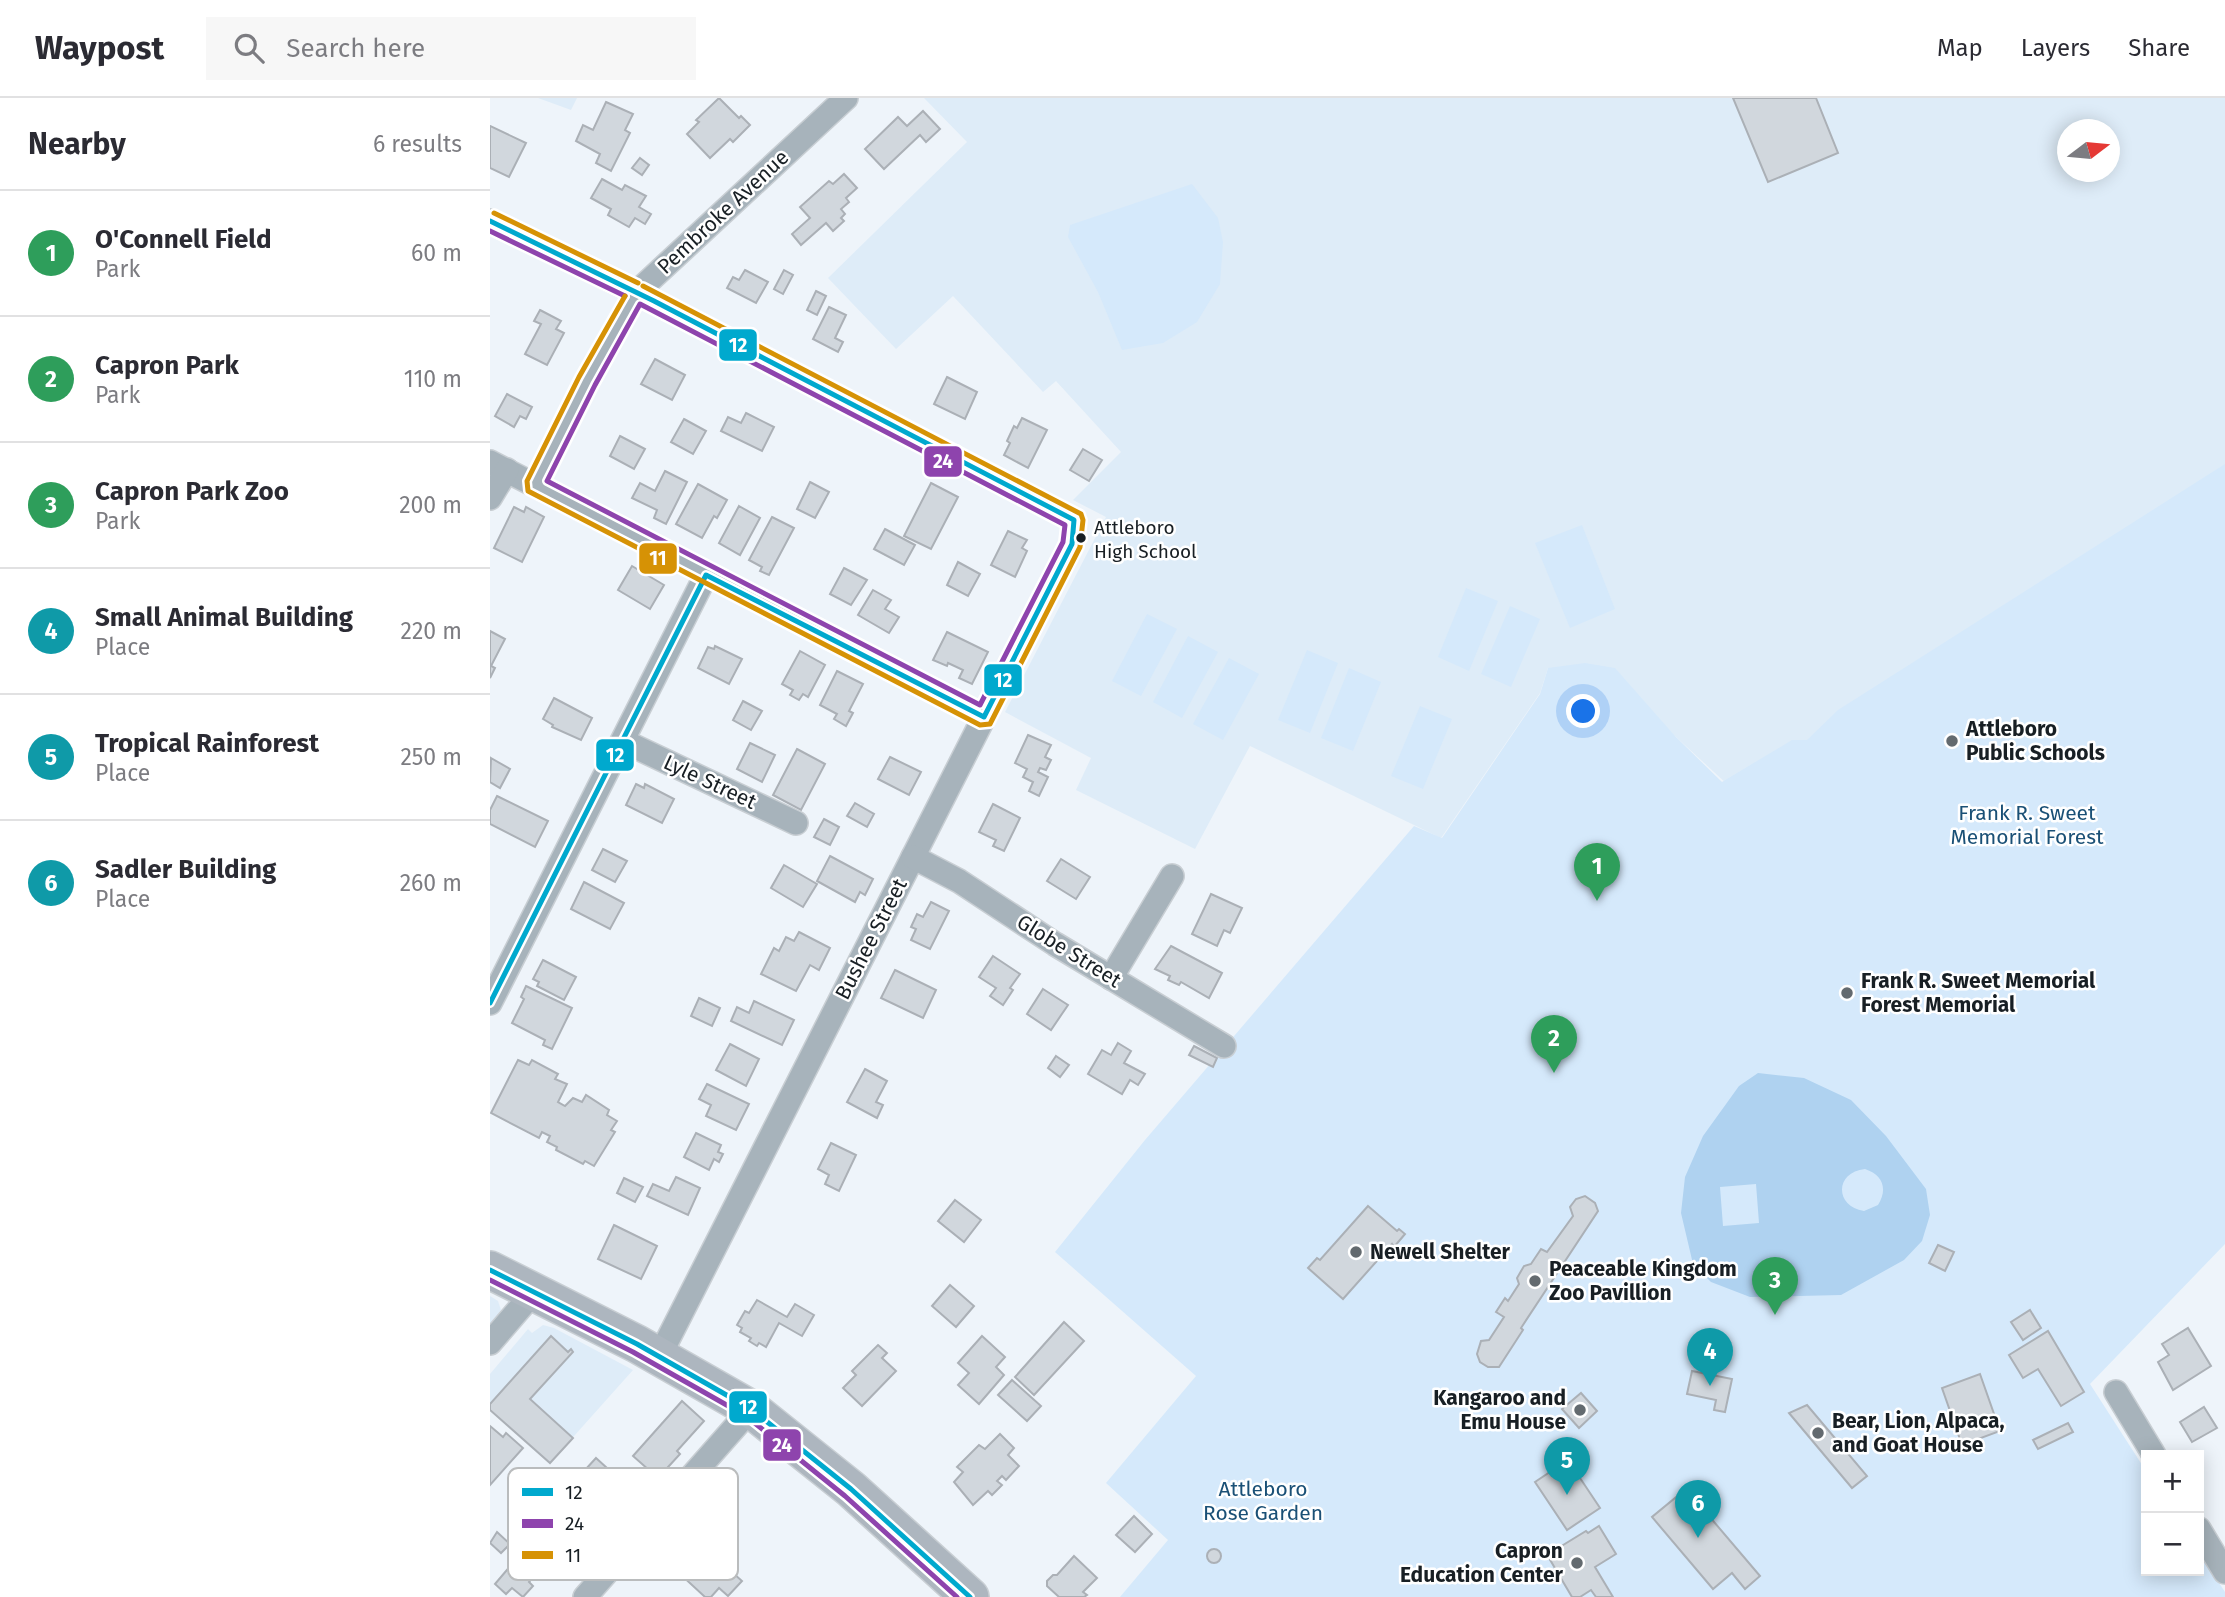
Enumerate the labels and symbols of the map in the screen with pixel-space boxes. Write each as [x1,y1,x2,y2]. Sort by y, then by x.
north arrow [2057,119,2120,182]
street label: Pembroke Avenue [652,144,794,280]
line badge: 12 [718,328,758,362]
text: 12 [729,334,747,357]
line badge: 24 [923,445,963,478]
text: 24 [933,450,953,473]
place label: Attleboro High School [1094,516,1197,563]
marker: Attleboro High School [1074,531,1088,545]
line badge: 11 [638,542,678,575]
text: 11 [649,547,667,570]
line badge: 12 [983,663,1023,697]
text: 12 [994,669,1012,692]
your location [1566,694,1600,728]
place label: Attleboro Public Schools [1965,716,2105,766]
marker: Attleboro Public Schools [1944,733,1960,749]
line badge: 12 [595,738,635,772]
text: 12 [606,744,624,767]
street label: Lyle Street [659,749,761,815]
park label: Frank R. Sweet Memorial Forest [1950,800,2104,850]
pin: 1 [1574,843,1620,901]
street label: Bushee Street [829,874,913,1004]
street label: Globe Street [1012,909,1126,994]
place label: Frank R. Sweet Memorial Forest Memorial [1861,968,2096,1018]
marker: Frank R. Sweet Memorial Forest Memorial [1839,985,1855,1001]
pin: 2 [1531,1015,1577,1073]
place label: Newell Shelter [1370,1239,1511,1265]
marker: Newell Shelter [1348,1244,1364,1260]
place label: Peaceable Kingdom Zoo Pavillion [1549,1256,1737,1306]
pin: 3 [1752,1257,1798,1315]
marker: Peaceable Kingdom Zoo Pavillion [1527,1273,1543,1289]
pin: 4 [1687,1328,1733,1386]
place label: Kangaroo and Emu House [1433,1385,1566,1435]
line badge: 12 [728,1390,768,1424]
text: 12 [739,1396,757,1419]
marker: Kangaroo and Emu House [1572,1402,1588,1418]
place label: Bear, Lion, Alpaca, and Goat House [1832,1408,2005,1458]
marker: Bear, Lion, Alpaca, and Goat House [1810,1425,1826,1441]
line badge: 24 [762,1428,802,1462]
text: 24 [772,1434,792,1457]
pin: 5 [1544,1437,1590,1495]
legend [508,1468,738,1580]
park label: Attleboro Rose Garden [1203,1476,1323,1526]
pin: 6 [1675,1480,1721,1538]
text: 12 [565,1481,583,1504]
text: 24 [565,1512,584,1535]
place label: Capron Education Center [1400,1538,1564,1588]
text: 11 [565,1544,581,1567]
marker: Capron Education Center [1569,1555,1585,1571]

